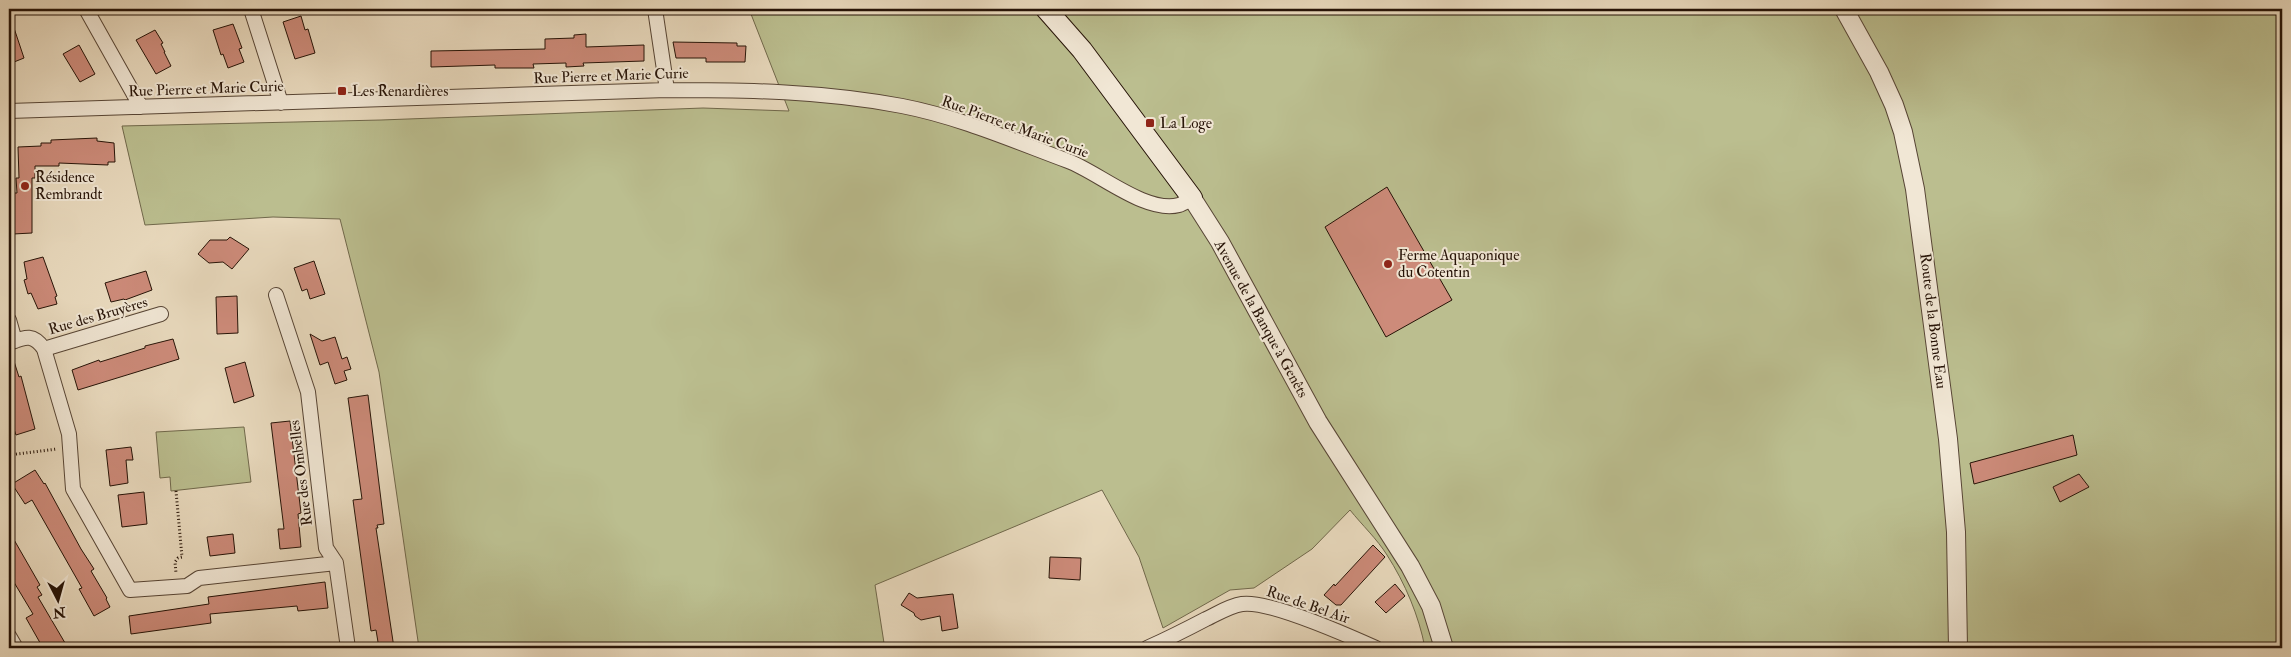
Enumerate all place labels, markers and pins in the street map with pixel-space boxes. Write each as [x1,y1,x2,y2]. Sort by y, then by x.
place label: Les Renardières [352,82,448,101]
marker: Les Renardières [336,85,348,97]
place label: La Loge [1160,114,1212,133]
marker: La Loge [1144,117,1156,129]
place label: Résidence Rembrandt [35,168,103,204]
marker: Résidence Rembrandt [19,180,31,192]
place label: Ferme Aquaponique du Cotentin [1398,246,1519,282]
marker: Ferme Aquaponique du Cotentin [1382,258,1394,270]

